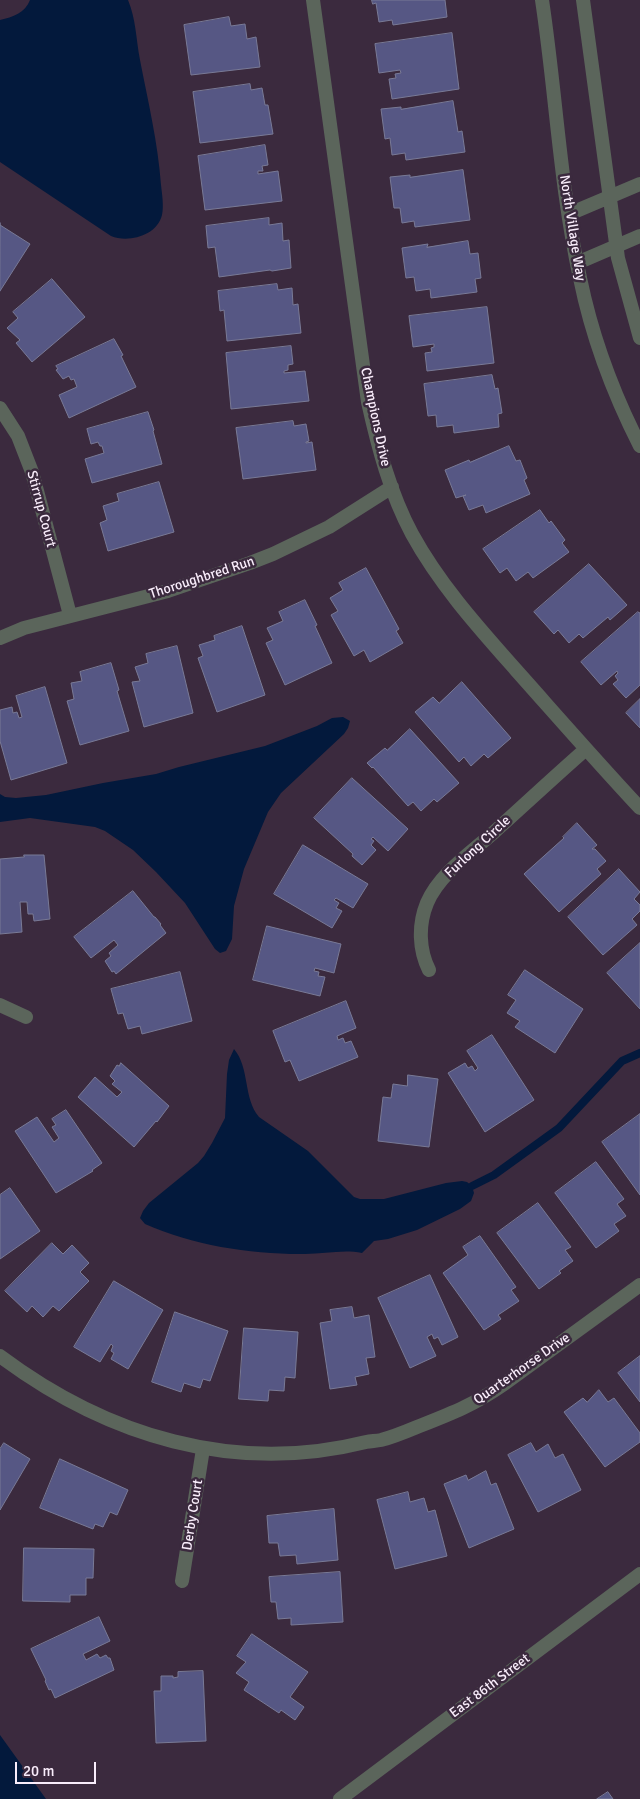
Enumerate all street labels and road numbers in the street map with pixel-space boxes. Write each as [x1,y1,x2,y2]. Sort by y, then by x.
street label: North Village Way [555,174,589,282]
street label: Champions Drive [356,366,394,468]
street label: Stirrup Court [23,469,59,549]
street label: Thoroughbred Run [147,553,257,603]
street label: Furlong Circle [442,812,514,882]
street label: Quarterhorse Drive [471,1329,573,1409]
street label: Derby Court [179,1478,207,1552]
street label: East 86th Street [447,1650,533,1722]

